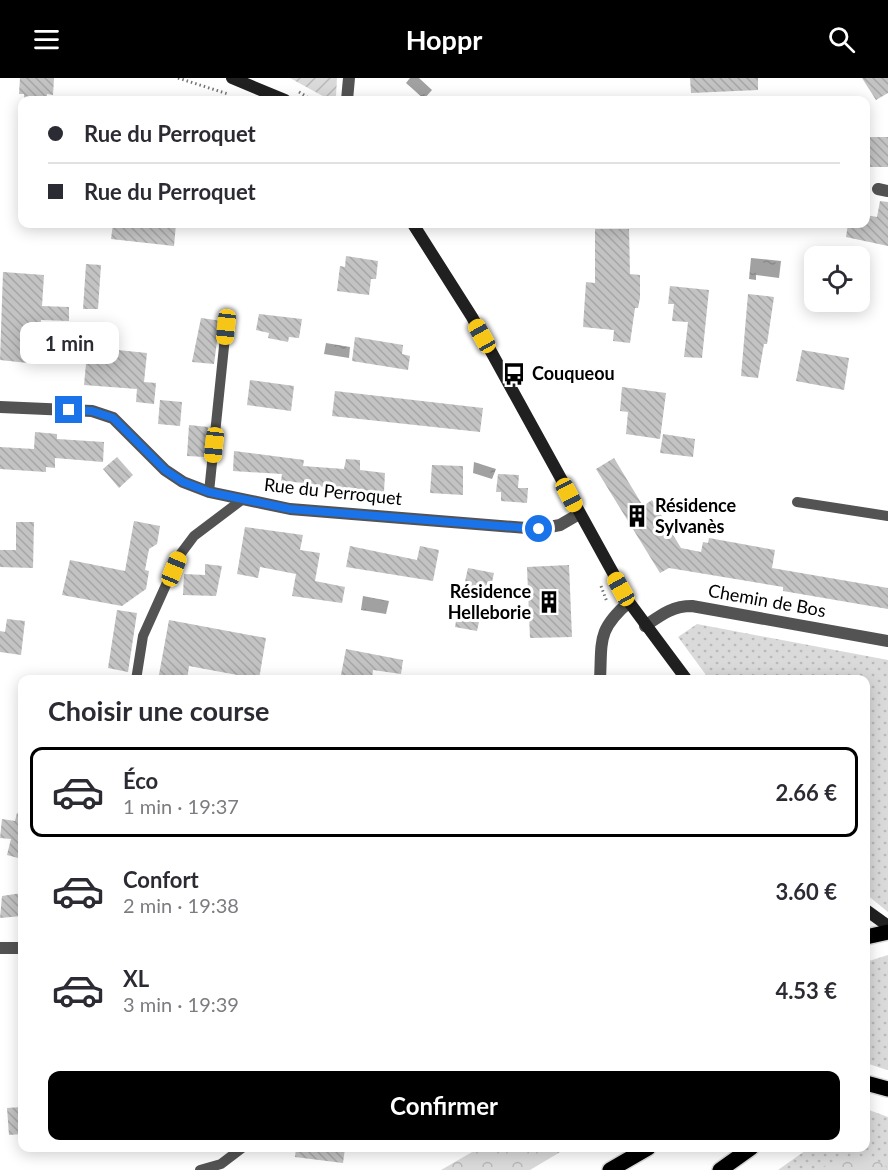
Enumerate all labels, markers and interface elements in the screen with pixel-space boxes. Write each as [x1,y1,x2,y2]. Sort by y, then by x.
icon: menu [30,23,63,56]
text: Hoppr [406,23,482,56]
icon: search [825,23,858,56]
text: Rue du Perroquet [84,120,256,147]
text: Rue du Perroquet [84,178,256,205]
map controls [804,246,870,312]
button: locate [804,246,870,312]
car [215,308,237,346]
car [465,316,499,356]
callout: 1 min [20,323,118,365]
text: 1 min [45,331,94,355]
bus stop icon: Couqueou [501,361,527,387]
place label: Couqueou [532,362,615,384]
route end [55,396,82,423]
car [203,426,225,464]
street label: Rue du Perroquet [263,473,404,509]
car [553,475,585,515]
place label: Résidence Sylvanès [655,494,737,537]
building icon: Résidence Sylvanès [624,503,650,529]
route start [525,515,552,542]
car [159,549,189,589]
car [604,569,638,609]
street label: Chemin de Bos [707,579,828,621]
place label: Résidence Helleborie [448,580,531,623]
building icon: Résidence Helleborie [536,589,562,615]
text: Choisir une course [48,694,270,727]
icon: car [51,765,105,819]
text: Éco [123,767,158,794]
text: 2.66 € [775,779,837,806]
text: 1 min · 19:37 [123,794,239,818]
icon: car [51,864,105,918]
text: Confort [123,866,199,893]
text: 3.60 € [775,878,837,905]
text: 2 min · 19:38 [123,893,239,917]
icon: car [51,963,105,1017]
text: XL [123,965,149,992]
text: 4.53 € [775,977,837,1004]
text: 3 min · 19:39 [123,992,239,1016]
button: Confirmer [48,1071,840,1140]

